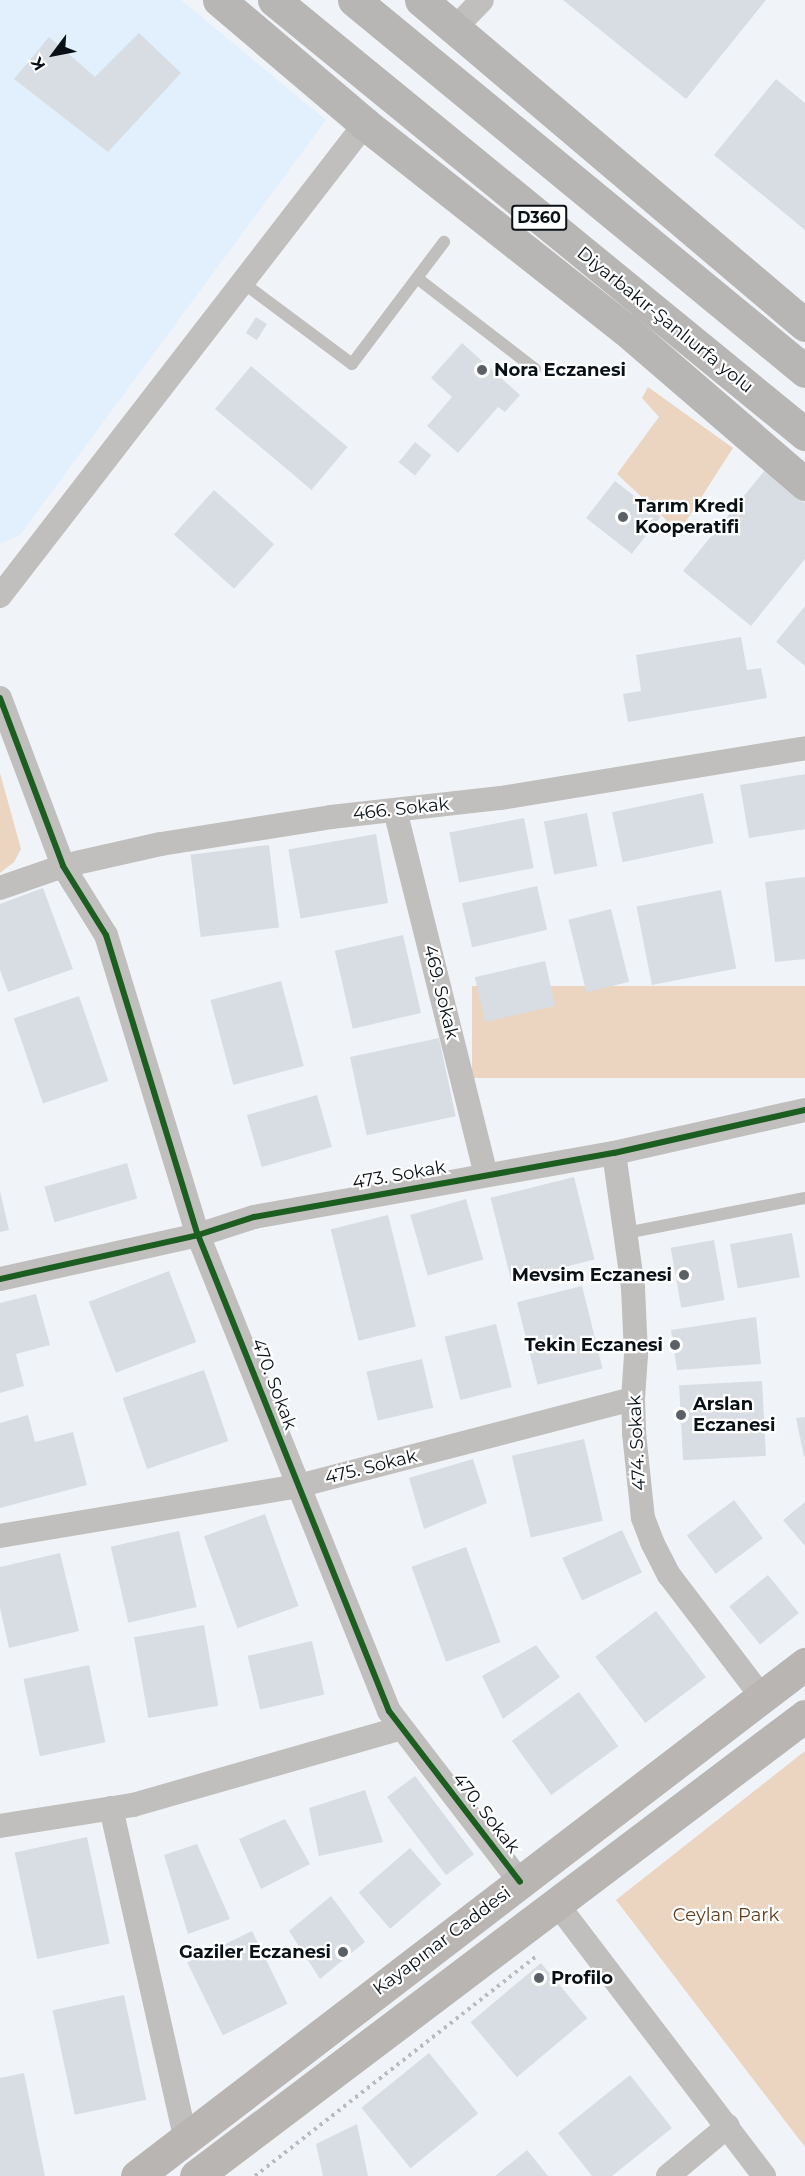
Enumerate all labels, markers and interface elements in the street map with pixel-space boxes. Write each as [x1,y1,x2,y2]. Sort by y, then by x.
north arrow [24,24,84,84]
text: K [27,54,50,74]
road number: D360 [510,205,568,231]
street label: Diyarbakır-Şanlıurfa yolu [573,242,757,398]
place label: Nora Eczanesi [494,359,626,381]
marker: Nora Eczanesi [475,363,489,377]
place label: Tarım Kredi Kooperatifi [635,496,744,538]
marker: Tarım Kredi Kooperatifi [616,510,630,524]
street label: 466. Sokak [352,793,450,825]
street label: 469. Sokak [419,943,463,1041]
street label: 473. Sokak [351,1156,447,1194]
place label: Mevsim Eczanesi [512,1264,672,1286]
marker: Mevsim Eczanesi [677,1268,691,1282]
place label: Tekin Eczanesi [524,1334,663,1356]
street label: 470. Sokak [247,1335,301,1433]
marker: Tekin Eczanesi [668,1338,682,1352]
place label: Arslan Eczanesi [693,1394,775,1436]
street label: 474. Sokak [624,1395,650,1491]
marker: Arslan Eczanesi [674,1408,688,1422]
street label: 475. Sokak [323,1445,419,1489]
street label: 470. Sokak [448,1769,524,1857]
street label: Kayapınar Caddesi [369,1882,515,2000]
park label: Ceylan Park [673,1904,779,1926]
place label: Gaziler Eczanesi [179,1941,331,1963]
marker: Gaziler Eczanesi [336,1945,350,1959]
place label: Profilo [551,1967,613,1989]
marker: Profilo [532,1971,546,1985]

